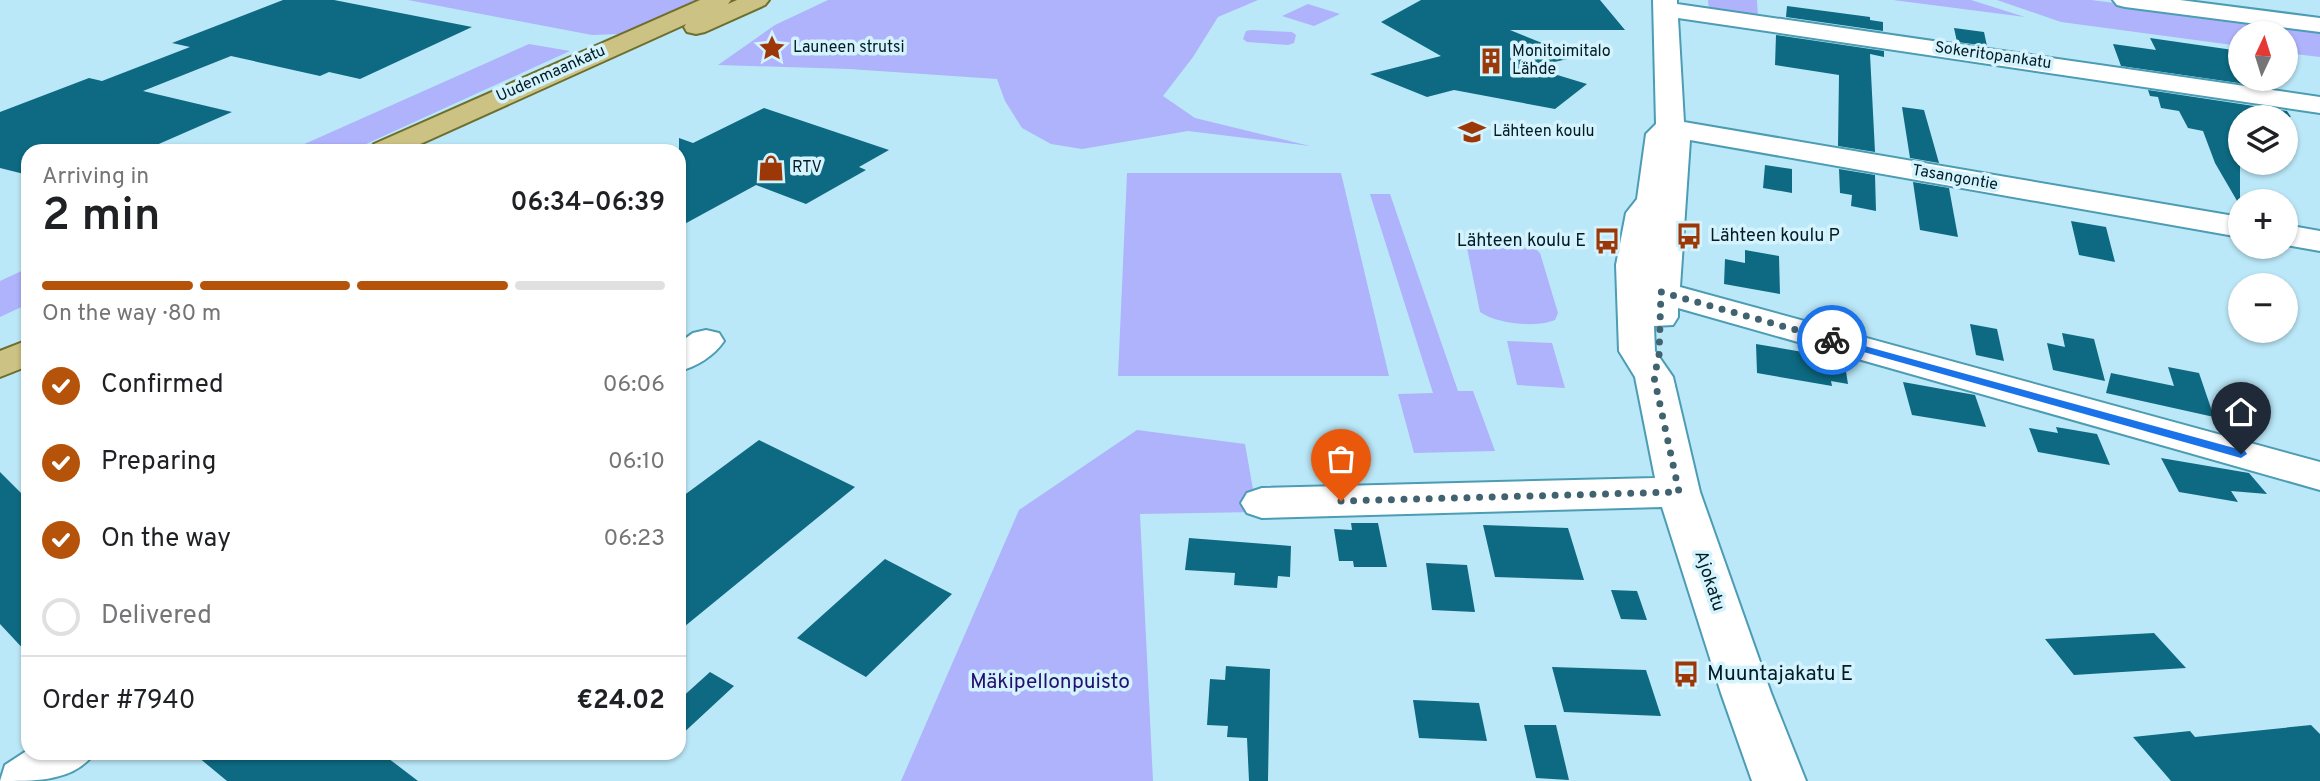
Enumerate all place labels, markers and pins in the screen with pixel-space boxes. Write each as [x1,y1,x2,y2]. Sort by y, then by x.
place icon: Launeen strutsi [757,33,787,63]
place label: Launeen strutsi [793,38,904,58]
place label: Monitoimitalo Lähde [1512,42,1611,80]
building icon: Monitoimitalo Lähde [1476,46,1506,76]
school or university icon: Lähteen koulu [1457,117,1487,147]
place label: Lähteen koulu [1493,122,1595,142]
shop icon: RTV [756,153,786,183]
place label: RTV [792,158,822,178]
bus stop icon: Lähteen koulu P [1674,221,1704,251]
place label: Lähteen koulu P [1710,225,1840,248]
bus stop icon: Lähteen koulu E [1592,226,1622,256]
place label: Lähteen koulu E [1457,230,1586,253]
pin [2211,382,2271,454]
pin [1311,429,1371,501]
bus stop icon: Muuntajakatu E [1671,659,1701,689]
place label: Muuntajakatu E [1707,661,1853,688]

